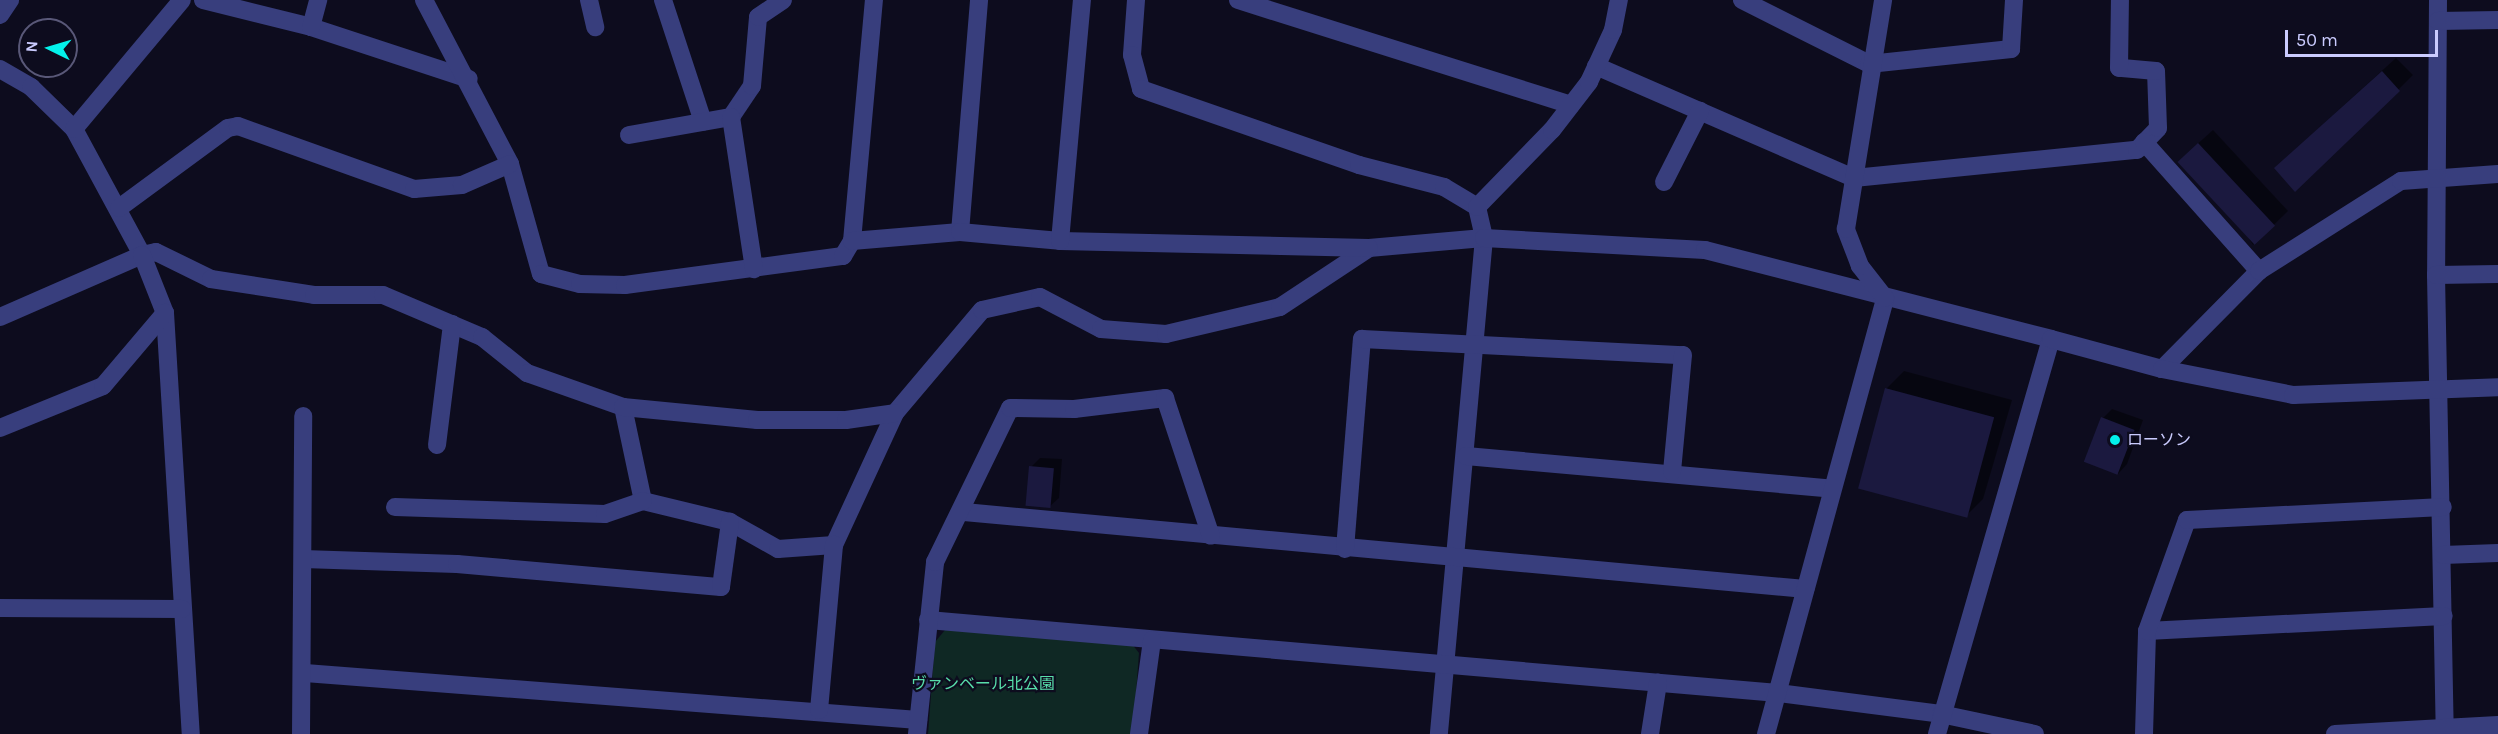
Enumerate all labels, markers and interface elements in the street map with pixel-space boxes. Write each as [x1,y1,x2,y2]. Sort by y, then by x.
north arrow [18,18,78,78]
scale bar [2288,18,2441,56]
text: 50 m [2296,29,2338,51]
text: N [22,40,42,53]
place label: ローソン [2127,430,2191,450]
marker: ローソン [2108,433,2122,447]
park label: ヴァンベール北公園 [911,674,1055,694]

